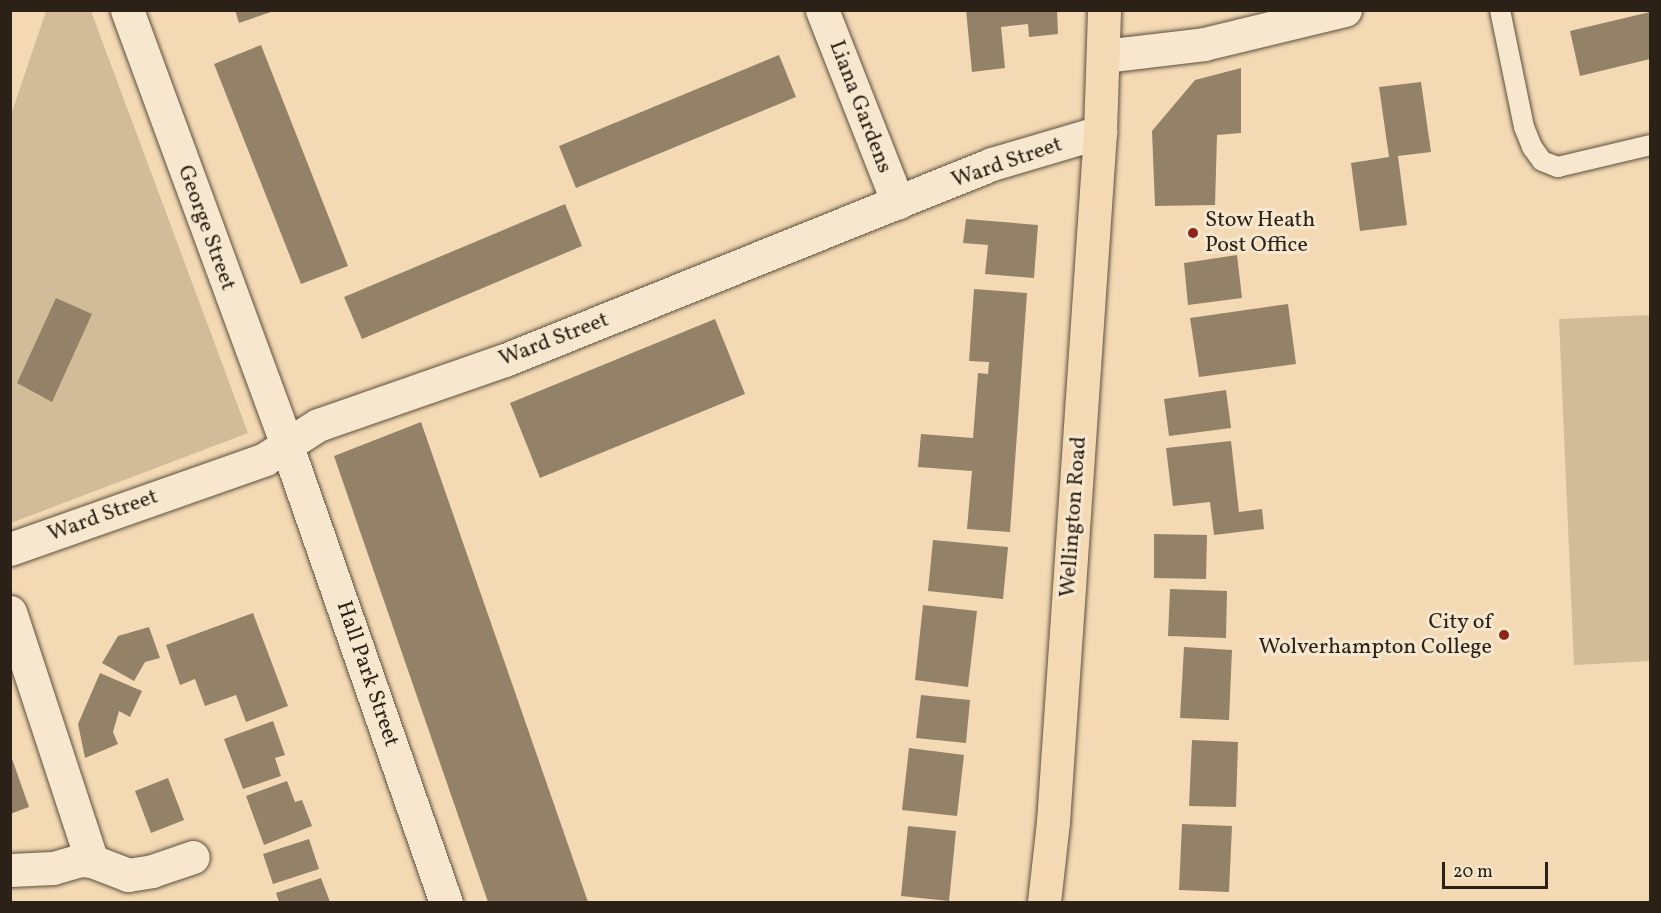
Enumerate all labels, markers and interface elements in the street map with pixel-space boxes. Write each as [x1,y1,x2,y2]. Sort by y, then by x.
street label: Liana Gardens [823,37,897,177]
street label: Ward Street [948,132,1066,194]
street label: George Street [171,162,241,294]
place label: Stow Heath Post Office [1205,207,1316,258]
marker: Stow Heath Post Office [1186,226,1200,240]
street label: Ward Street [496,307,612,373]
street label: Wellington Road [1055,436,1093,598]
street label: Ward Street [44,484,162,548]
street label: Hall Park Street [330,598,404,750]
place label: City of Wolverhampton College [1259,609,1492,660]
marker: City of Wolverhampton College [1497,628,1511,642]
scale bar [1445,850,1552,888]
text: 20 m [1453,860,1493,885]

